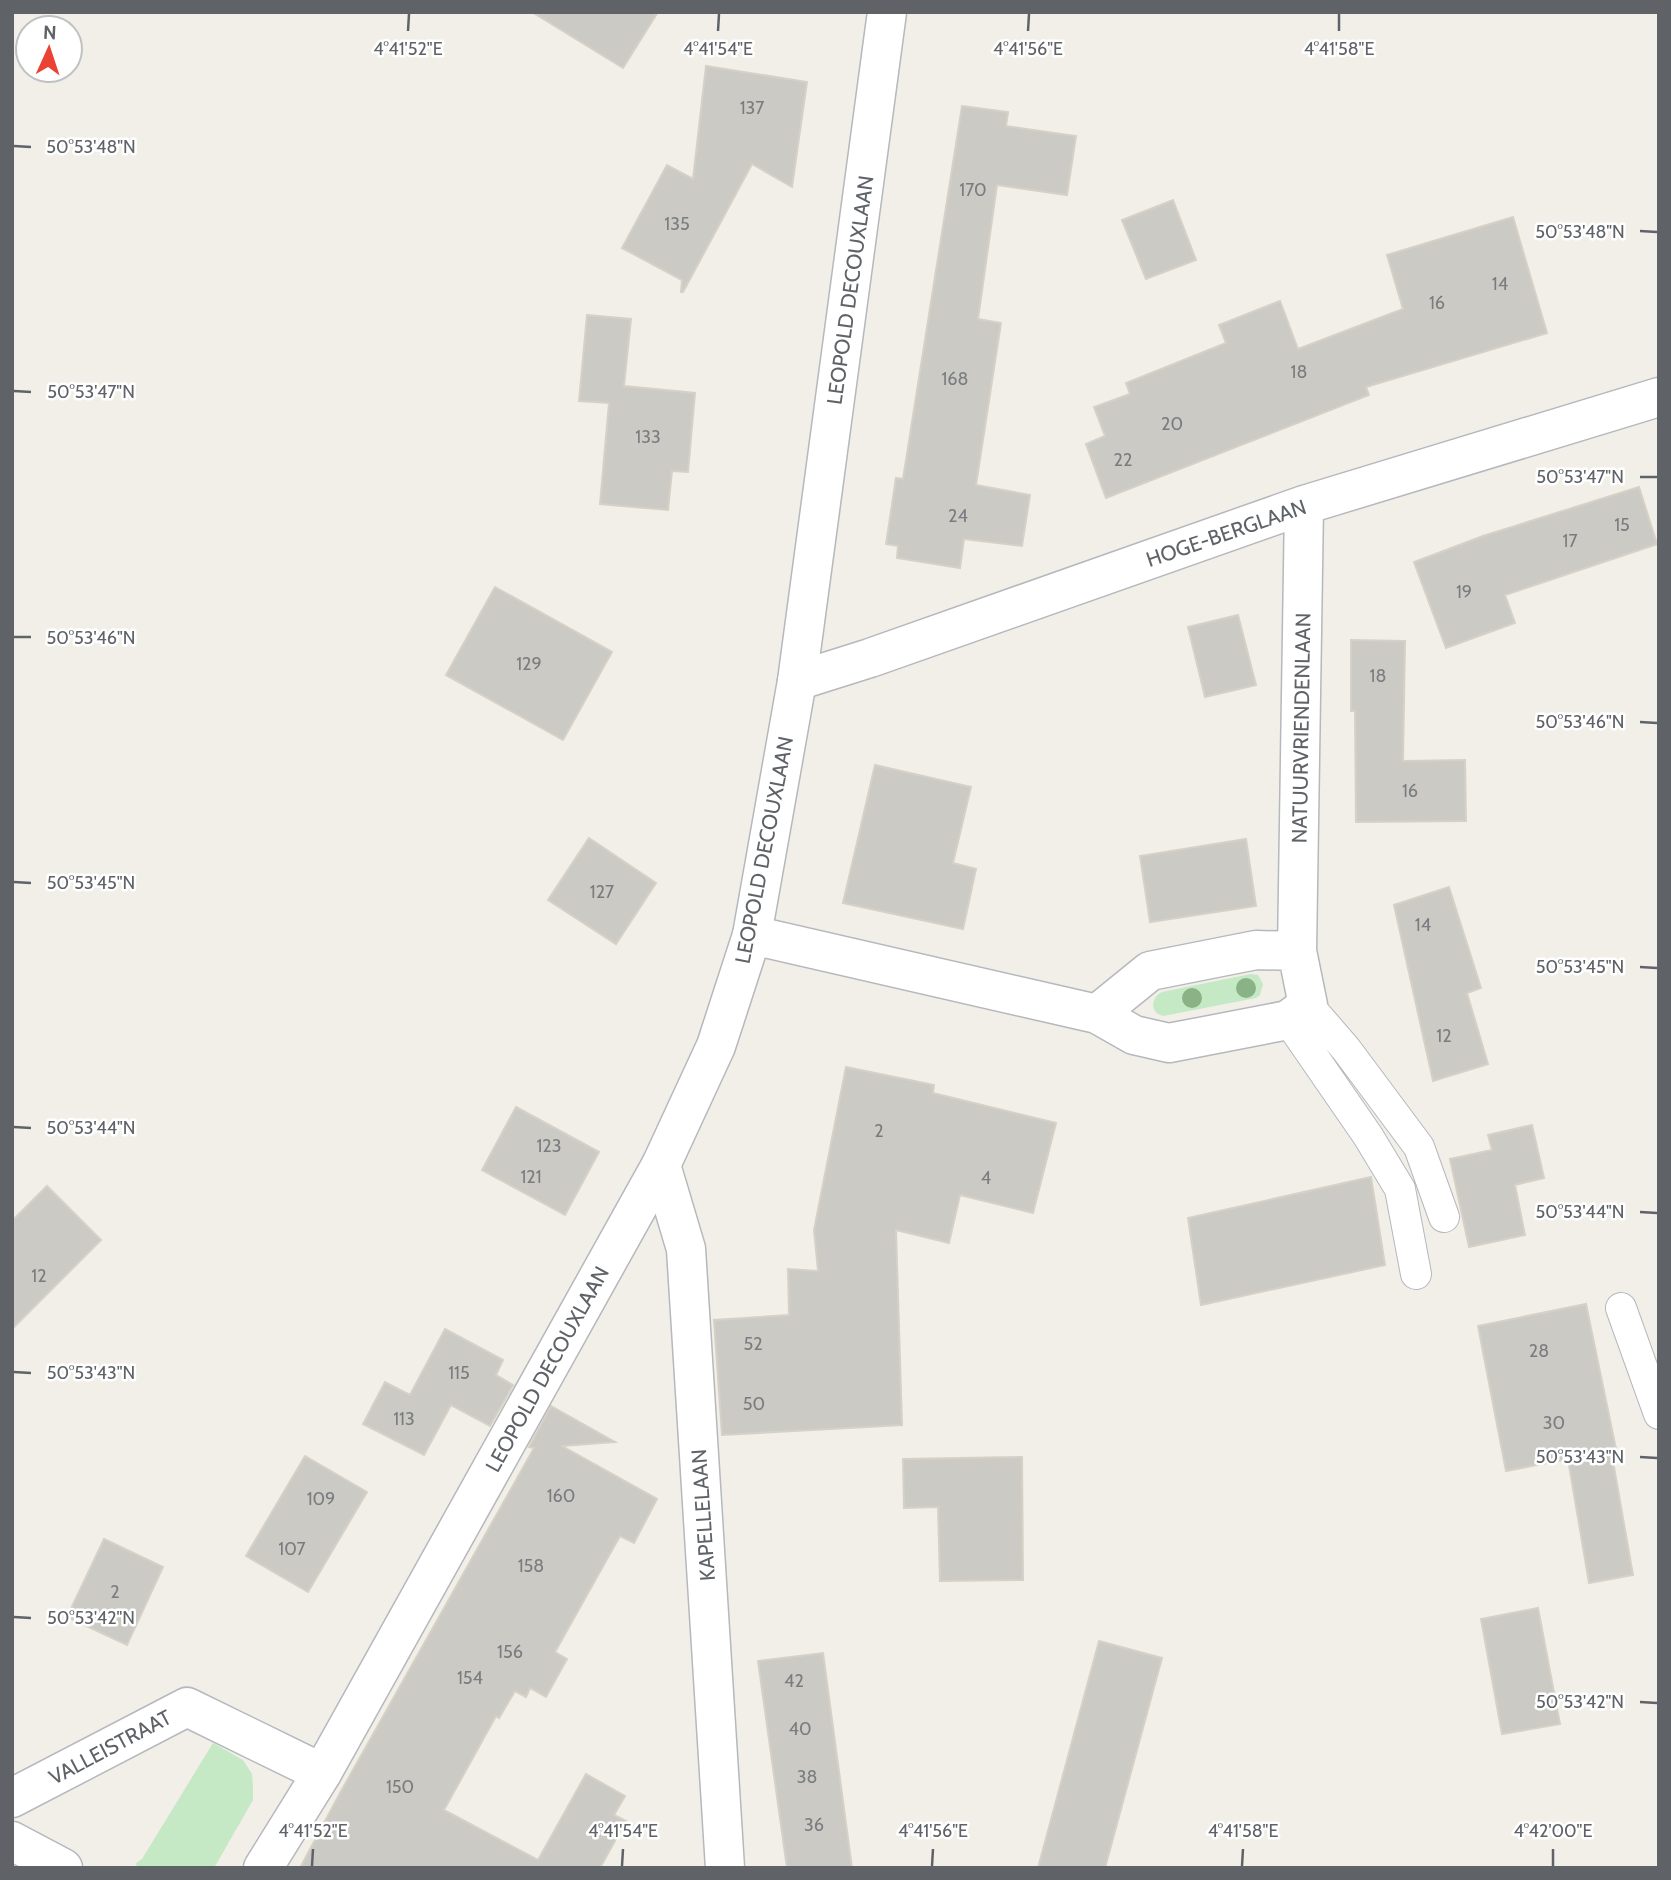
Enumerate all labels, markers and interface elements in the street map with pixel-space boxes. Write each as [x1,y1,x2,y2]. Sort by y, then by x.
north arrow [14,14,84,84]
text: N [43,21,57,44]
text: 4°41'52"E [373,38,443,60]
text: 4°41'54"E [683,38,753,60]
text: 4°41'56"E [993,38,1063,60]
text: 4°41'58"E [1304,38,1374,60]
house number: 137 [740,97,764,119]
text: 50°53'48"N [46,136,136,158]
street label: LEOPOLD DECOUXLAAN [822,174,878,406]
house number: 170 [959,179,987,201]
house number: 135 [664,213,690,235]
text: 50°53'48"N [1535,221,1625,243]
house number: 14 [1492,273,1508,295]
house number: 16 [1429,292,1445,314]
house number: 18 [1291,361,1307,383]
house number: 168 [941,368,969,390]
text: 50°53'47"N [47,381,135,403]
house number: 20 [1161,413,1183,435]
house number: 133 [635,426,661,448]
house number: 22 [1114,449,1132,471]
text: 50°53'47"N [1536,466,1624,488]
street label: HOGE-BERGLAAN [1143,494,1309,572]
house number: 24 [948,505,968,527]
house number: 15 [1614,514,1630,536]
house number: 17 [1563,530,1577,552]
house number: 19 [1456,581,1472,603]
street label: NATUURVRIENDENLAAN [1286,612,1316,844]
text: 50°53'46"N [47,627,135,649]
house number: 129 [516,653,542,675]
house number: 18 [1370,665,1386,687]
text: 50°53'46"N [1536,711,1624,733]
street label: LEOPOLD DECOUXLAAN [730,734,798,966]
house number: 16 [1402,780,1418,802]
text: 50°53'45"N [47,872,135,894]
house number: 127 [590,881,614,903]
house number: 14 [1415,914,1431,936]
text: 50°53'45"N [1536,956,1624,978]
house number: 12 [1436,1025,1452,1047]
text: 50°53'44"N [47,1117,135,1139]
house number: 2 [874,1120,884,1142]
house number: 123 [536,1135,562,1157]
house number: 121 [520,1166,542,1188]
house number: 4 [981,1167,991,1189]
text: 50°53'44"N [1536,1201,1624,1223]
street label: LEOPOLD DECOUXLAAN [480,1262,614,1476]
house number: 12 [31,1265,47,1287]
house number: 52 [743,1333,763,1355]
house number: 28 [1529,1340,1549,1362]
text: 50°53'43"N [47,1362,135,1384]
house number: 115 [448,1362,470,1384]
house number: 50 [743,1393,765,1415]
house number: 113 [393,1408,415,1430]
house number: 30 [1543,1412,1565,1434]
text: 50°53'43"N [1536,1446,1624,1468]
street label: KAPELLELAAN [686,1448,720,1582]
house number: 160 [547,1485,575,1507]
house number: 109 [307,1488,335,1510]
house number: 107 [278,1538,306,1560]
house number: 158 [518,1555,544,1577]
house number: 2 [110,1581,120,1603]
text: 50°53'42"N [47,1607,135,1629]
house number: 156 [497,1641,523,1663]
house number: 154 [457,1667,483,1689]
house number: 42 [784,1670,804,1692]
text: 50°53'42"N [1536,1691,1624,1713]
street label: VALLEISTRAAT [45,1704,175,1790]
house number: 40 [789,1718,811,1740]
house number: 38 [797,1766,817,1788]
house number: 150 [386,1776,414,1798]
house number: 36 [804,1814,824,1836]
text: 4°41'52"E [278,1820,348,1842]
text: 4°41'54"E [588,1820,658,1842]
text: 4°41'56"E [898,1820,968,1842]
text: 4°41'58"E [1208,1820,1278,1842]
text: 4°42'00"E [1514,1820,1592,1842]

